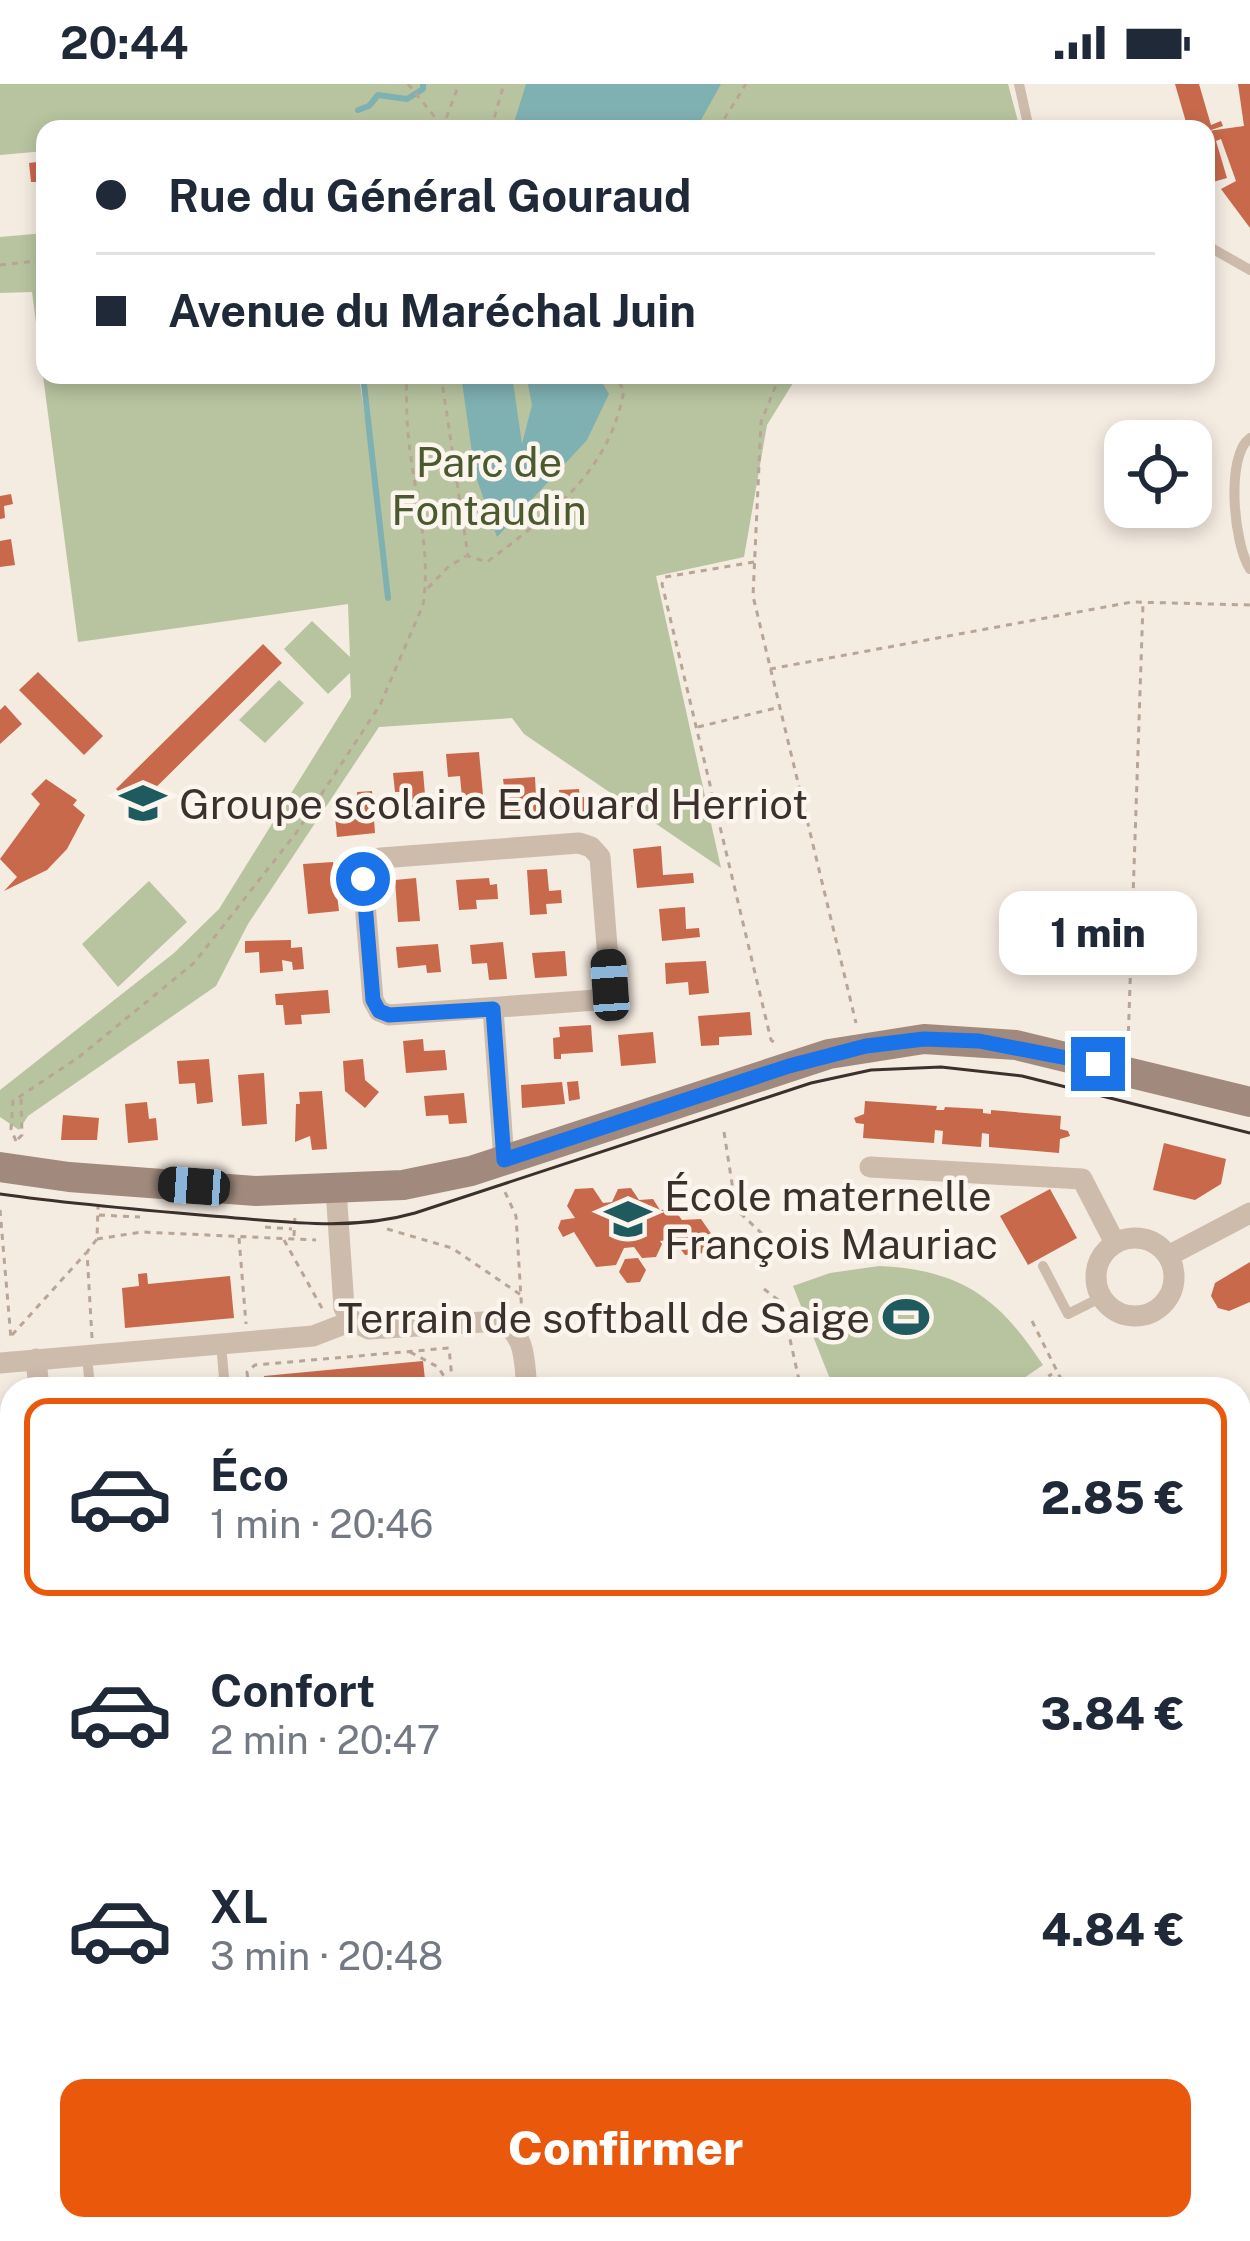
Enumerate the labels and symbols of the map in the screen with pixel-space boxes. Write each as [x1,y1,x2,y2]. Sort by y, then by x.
park label: Parc de Fontaudin [391,437,587,534]
school or university icon: Groupe scolaire Edouard Herriot [118,778,168,828]
place label: Groupe scolaire Edouard Herriot [179,779,808,828]
route start [336,852,390,906]
callout: 1 min [999,890,1197,974]
car [590,948,630,1022]
route end [1071,1037,1125,1091]
car [157,1166,231,1206]
place label: École maternelle François Mauriac [664,1171,998,1268]
school or university icon: École maternelle François Mauriac [603,1194,653,1244]
sports icon: Terrain de softball de Saige [881,1292,931,1342]
place label: Terrain de softball de Saige [338,1293,870,1342]

